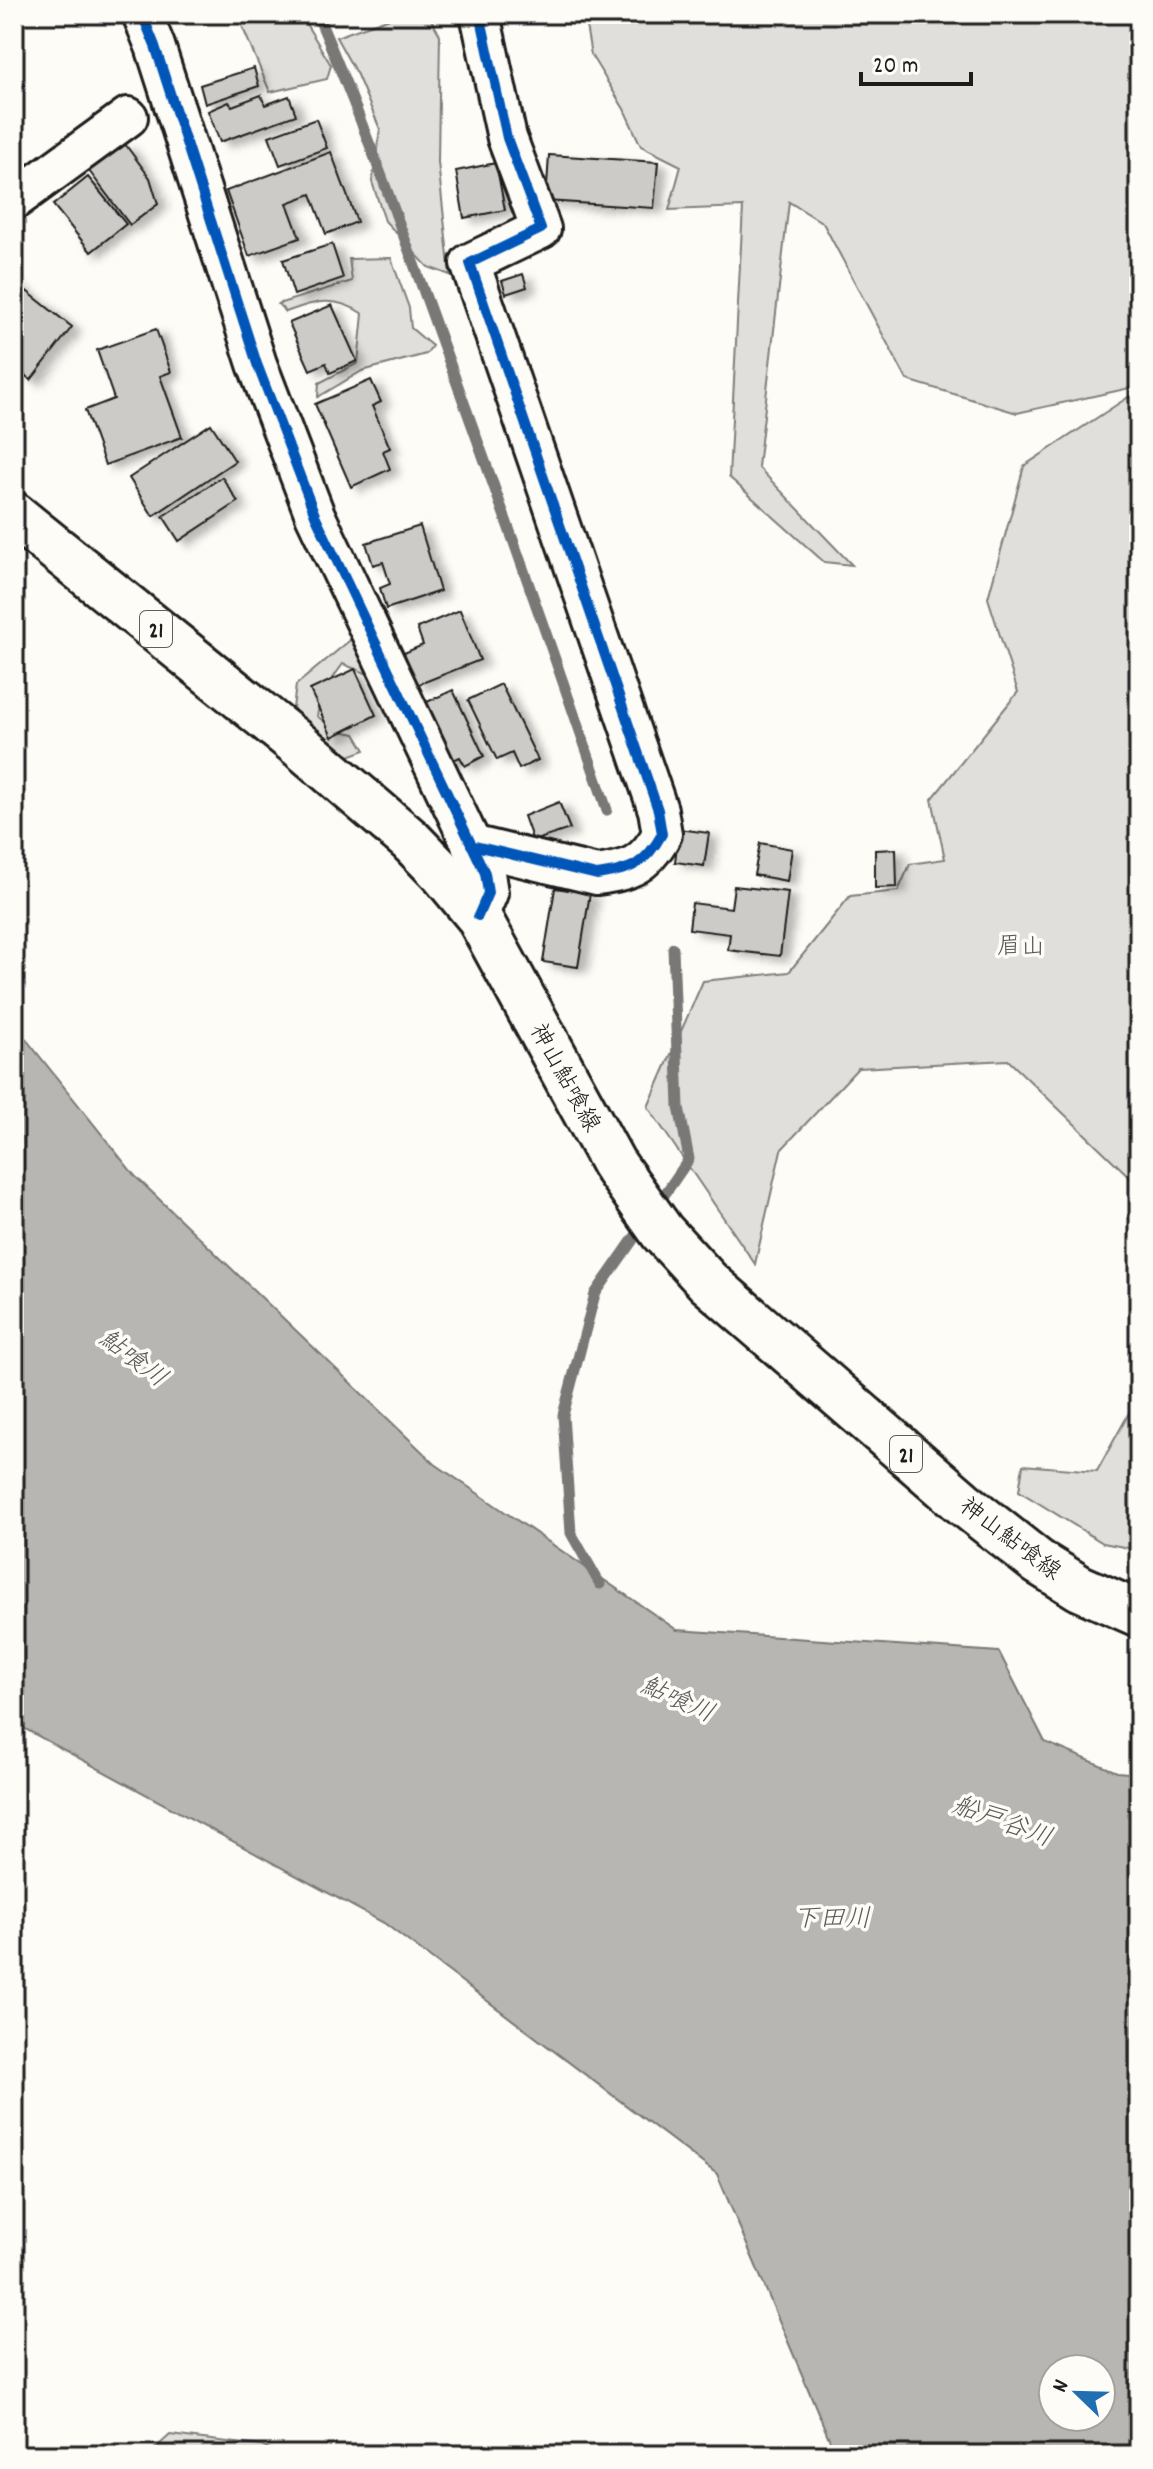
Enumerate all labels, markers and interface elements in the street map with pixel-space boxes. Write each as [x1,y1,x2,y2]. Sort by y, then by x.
scale bar [861,36,971,86]
text: 20 m [873,50,919,84]
road number: 21 [140,611,172,647]
park label: 眉山 [997,931,1045,965]
street label: 神山鮎喰線 [519,1018,607,1139]
water label: 鮎喰川 [90,1322,174,1398]
road number: 21 [890,1436,922,1472]
street label: 神山鮎喰線 [951,1491,1067,1590]
water label: 鮎喰川 [633,1668,720,1734]
water label: 船戸谷川 [947,1788,1057,1858]
water label: 下田川 [793,1902,871,1939]
north arrow [1037,2353,1117,2433]
text: N [1045,2375,1078,2398]

